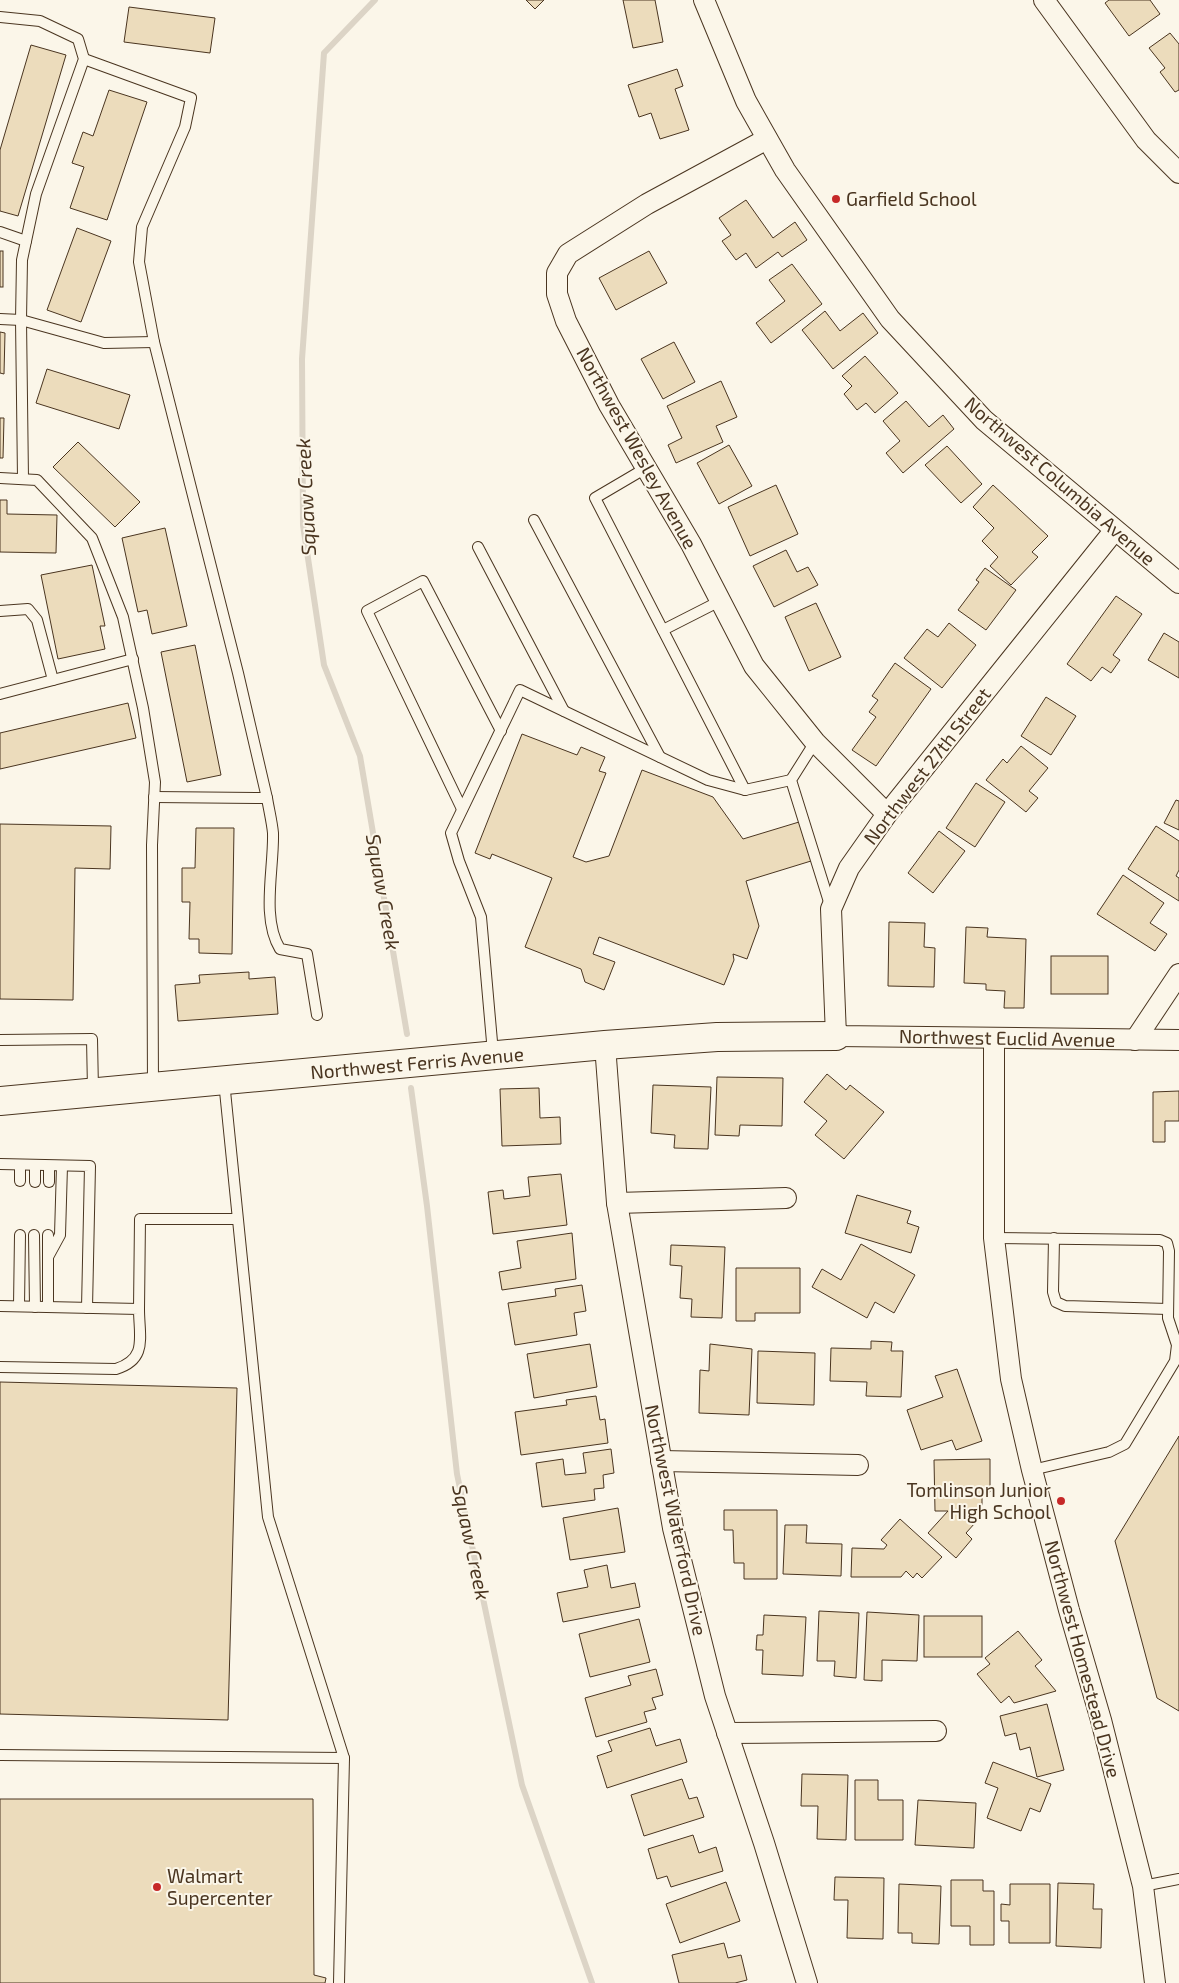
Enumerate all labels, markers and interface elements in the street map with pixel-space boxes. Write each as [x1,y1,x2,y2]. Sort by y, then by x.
place label: Garfield School [846,187,977,210]
marker: Garfield School [830,193,842,205]
street label: Northwest Wesley Avenue [572,343,703,553]
street label: Northwest Columbia Avenue [960,392,1160,570]
water label: Squaw Creek [290,438,320,557]
street label: Northwest 27th Street [858,683,995,849]
water label: Squaw Creek [362,832,406,952]
street label: Northwest Euclid Avenue [899,1024,1115,1051]
street label: Northwest Ferris Avenue [309,1042,525,1083]
street label: Northwest Waterford Drive [641,1402,712,1638]
place label: Tomlinson Junior High School [906,1478,1051,1523]
water label: Squaw Creek [448,1482,496,1602]
marker: Tomlinson Junior High School [1055,1495,1067,1507]
street label: Northwest Homestead Drive [1041,1538,1126,1780]
place label: Walmart Supercenter [167,1864,273,1909]
marker: Walmart Supercenter [151,1881,163,1893]

